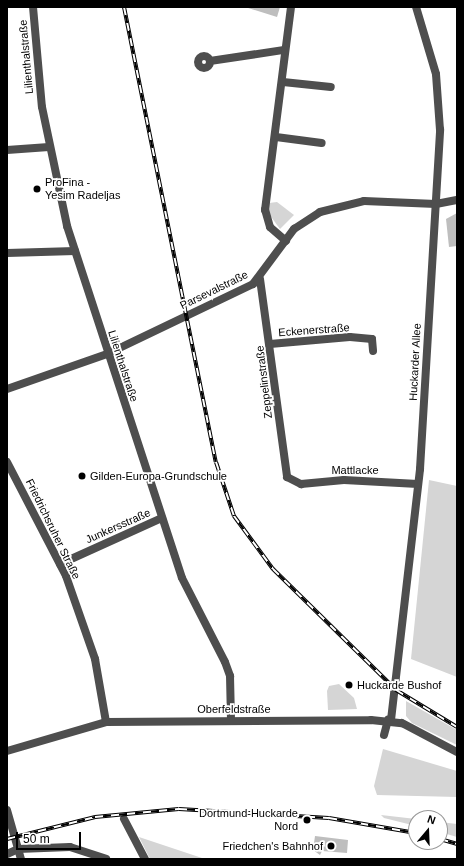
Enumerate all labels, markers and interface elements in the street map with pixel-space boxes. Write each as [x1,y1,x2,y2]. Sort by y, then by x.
street label: Lilienthalstraße [16,19,36,95]
place label: ProFina - Yesim Radeljas [45,176,120,202]
marker: ProFina - Yesim Radeljas [32,184,42,194]
street label: Parsevalstraße [178,268,250,312]
street label: Eckenerstraße [278,321,350,339]
street label: Huckarder Allee [406,323,424,401]
street label: Lilienthalstraße [105,328,141,404]
street label: Zeppelinstraße [253,345,275,419]
street label: Mattlacke [331,463,379,477]
place label: Gilden-Europa-Grundschule [90,469,227,483]
marker: Gilden-Europa-Grundschule [77,471,87,481]
street label: Friedrichsruher Straße [23,477,83,581]
street label: Junkersstraße [83,506,153,546]
place label: Huckarde Bushof [357,678,441,692]
marker: Huckarde Bushof [344,680,354,690]
street label: Oberfeldstraße [197,702,271,716]
place label: Dortmund-Huckarde Nord [199,807,298,833]
north arrow [408,810,448,850]
text: N [426,813,437,827]
marker: Dortmund-Huckarde Nord [301,814,313,826]
scale bar [18,824,83,850]
text: 50 m [23,832,50,846]
place label: Friedchen's Bahnhof [222,839,323,853]
marker: Friedchen's Bahnhof [326,841,336,851]

